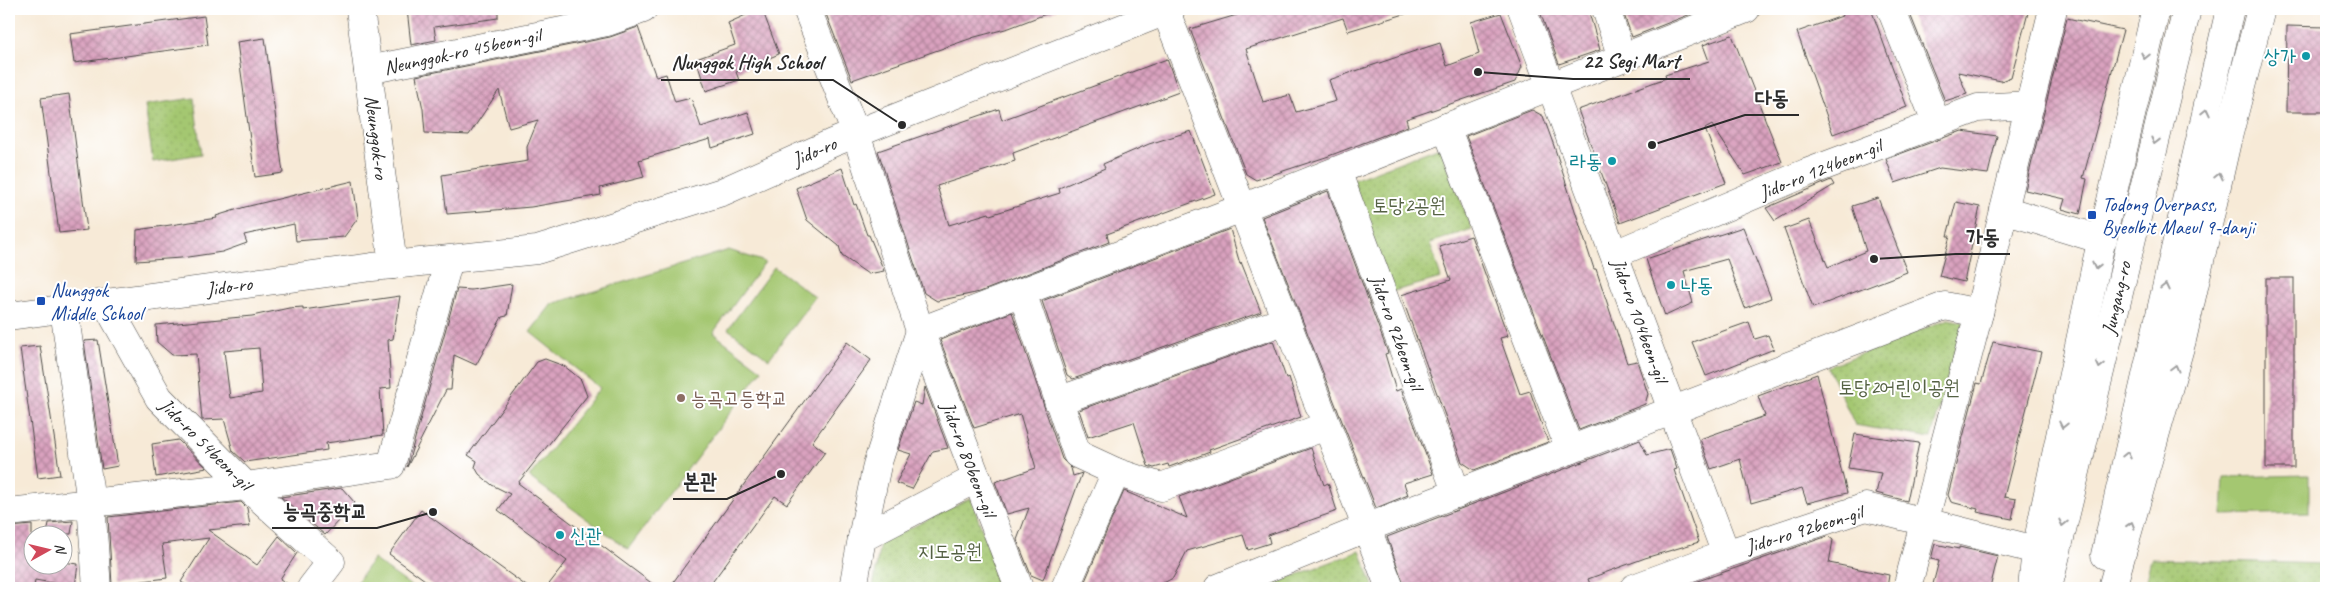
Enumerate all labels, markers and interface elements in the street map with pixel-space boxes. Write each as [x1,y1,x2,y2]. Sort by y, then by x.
street label: Neunggok-ro 45beon-gil [382,22,546,80]
callout: 22 Segi Mart [1573,43,1690,79]
callout: Nunggok High School [661,44,833,80]
place label: 상가 [2264,44,2296,69]
text: 22 Segi Mart [1583,48,1682,74]
text: Nunggok High School [671,49,827,75]
marker: 상가 [2300,50,2312,62]
one-way arrow [2140,52,2151,61]
callout: 다동 [1745,79,1799,115]
text: 다동 [1755,85,1789,111]
street label: Neunggok-ro [359,94,394,181]
one-way arrow [2200,107,2211,116]
street label: Jido-ro [787,131,841,172]
street label: Jido-ro 124beon-gil [1754,132,1888,206]
one-way arrow [2150,137,2160,145]
place label: 라동 [1570,149,1602,174]
marker: 라동 [1606,155,1618,167]
one-way arrow [2213,171,2224,180]
place label: Todong Overpass, Byeolbit Maeul 9-danji [2102,192,2257,240]
park label: 토당2공원 [1372,193,1446,218]
marker: Todong Overpass, Byeolbit Maeul 9-danji [2086,209,2098,221]
callout: 가동 [1956,218,2010,254]
text: 가동 [1966,224,2000,250]
street label: Jido-ro 104beon-gil [1605,254,1675,389]
street label: Jungang-ro [2096,258,2137,338]
one-way arrow [2091,261,2102,270]
street label: Jido-ro 92beon-gil [1364,270,1430,397]
street label: Jido-ro [204,271,254,302]
place label: 나동 [1681,273,1713,298]
place label: Nunggok Middle School [51,278,146,326]
marker: 나동 [1665,279,1677,291]
one-way arrow [2159,283,2170,292]
marker: Nunggok Middle School [35,295,47,307]
one-way arrow [2095,361,2106,370]
one-way arrow [2169,365,2179,373]
park label: 토당2어린이공원 [1838,375,1960,400]
place label: 능곡고등학교 [691,386,788,411]
street label: Jido-ro 54beon-gil [153,392,260,498]
marker: 능곡고등학교 [675,392,687,404]
street label: Jido-ro 80beon-gil [935,397,1003,523]
one-way arrow [2058,420,2068,429]
one-way arrow [2121,451,2132,460]
callout: 본관 [673,463,727,499]
text: 본관 [683,468,717,494]
callout: 능곡중학교 [272,492,377,528]
text: 능곡중학교 [283,498,367,524]
street label: Jido-ro 92beon-gil [1742,499,1869,559]
one-way arrow [2058,519,2069,528]
one-way arrow [2126,521,2136,529]
place label: 신관 [570,523,602,548]
north arrow [22,524,72,574]
marker: 신관 [554,529,566,541]
park label: 지도공원 [918,539,982,564]
text: N [51,543,70,556]

